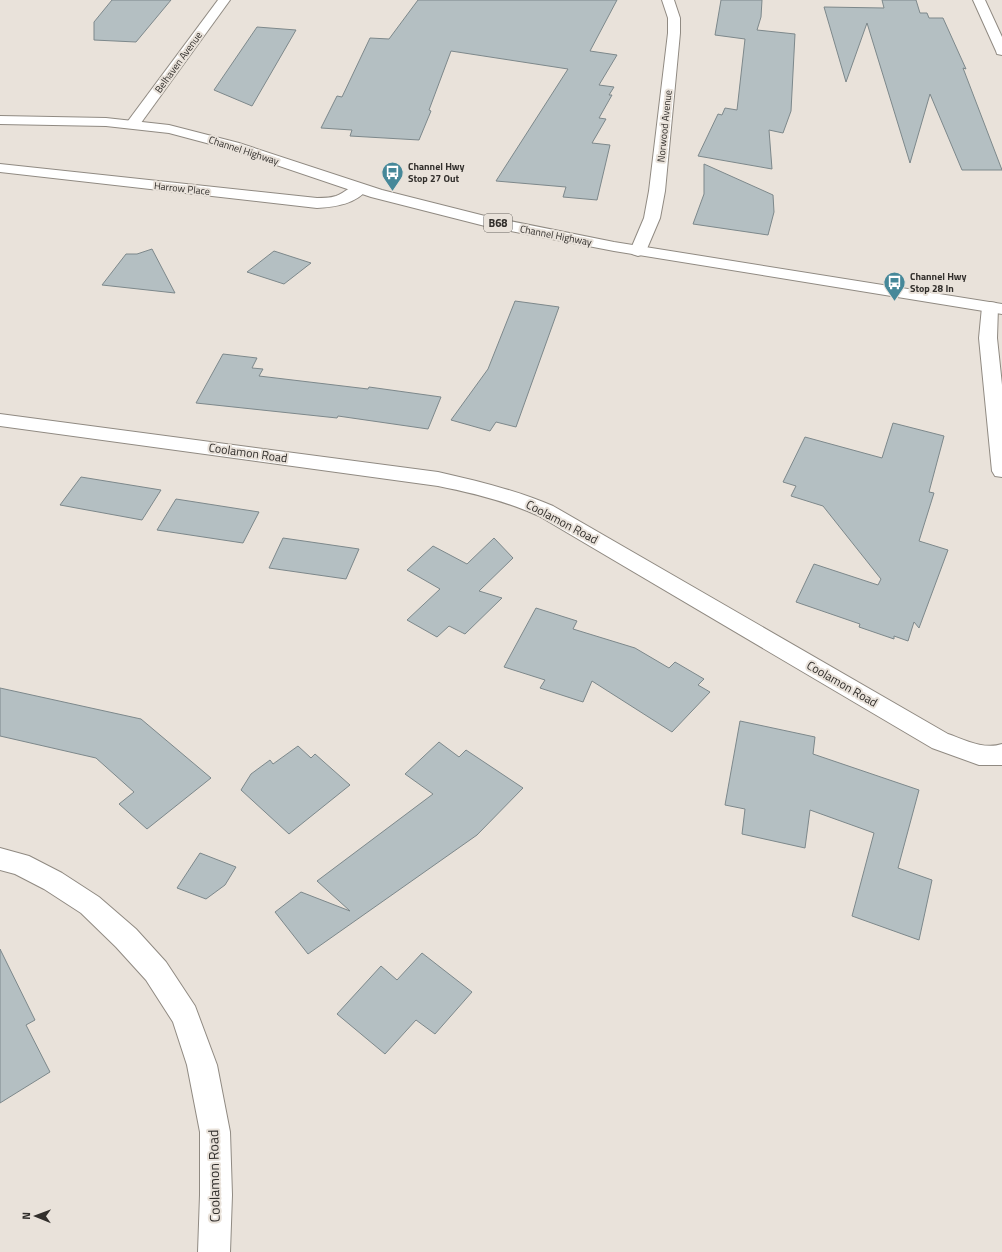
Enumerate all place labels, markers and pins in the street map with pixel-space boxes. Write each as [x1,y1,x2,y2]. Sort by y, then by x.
bus stop icon: Channel Hwy Stop 27 Out [380,159,406,192]
place label: Channel Hwy Stop 27 Out [408,159,465,186]
bus stop icon: Channel Hwy Stop 28 In [881,269,907,302]
place label: Channel Hwy Stop 28 In [910,269,967,296]

